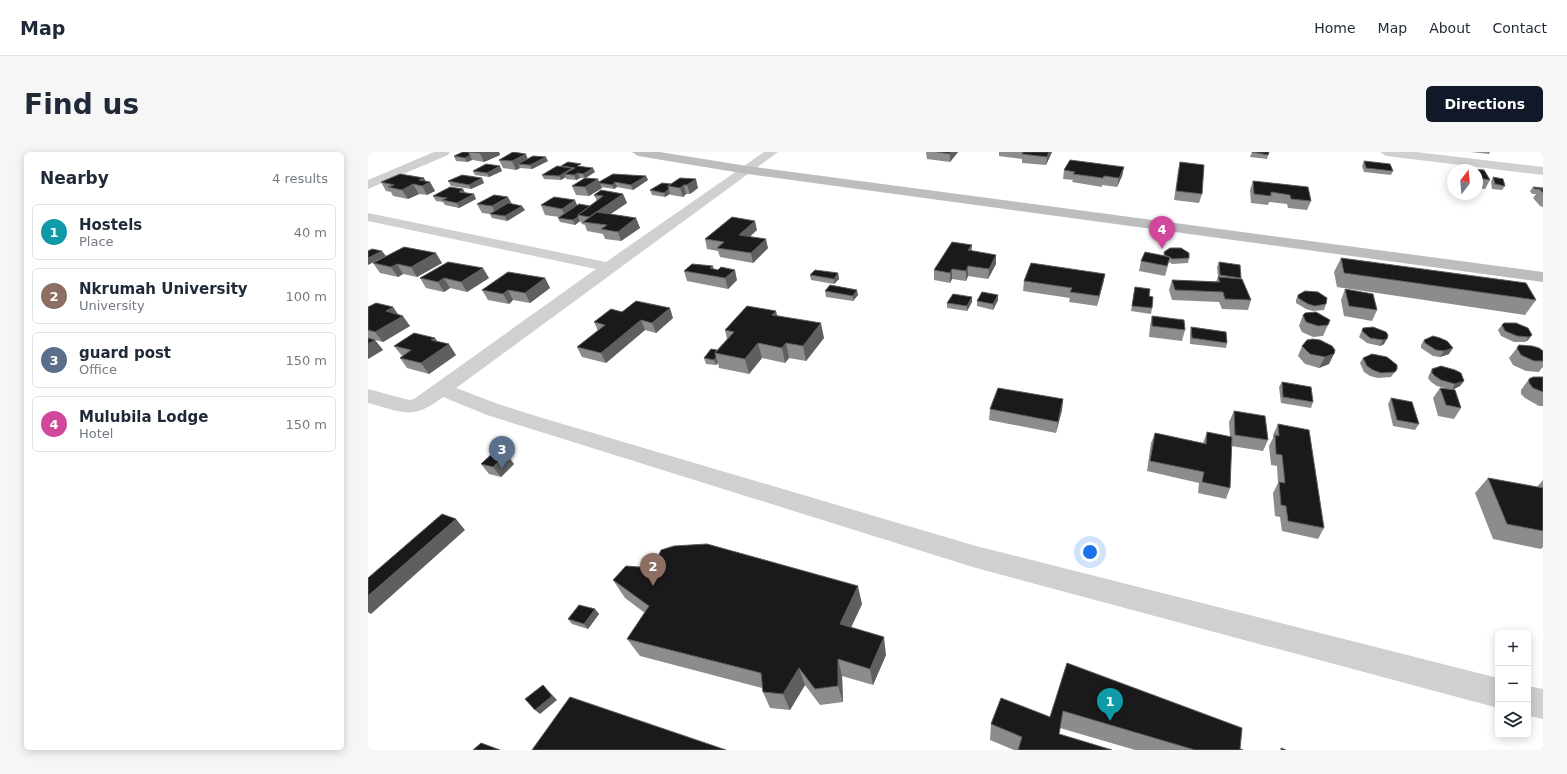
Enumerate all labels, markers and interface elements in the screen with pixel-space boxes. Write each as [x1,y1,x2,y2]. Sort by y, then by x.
text: Map [20,17,65,39]
text: Home [1314,20,1356,36]
text: Map [1378,20,1407,36]
text: About [1429,20,1471,36]
text: Contact [1493,20,1547,36]
button: Directions [1426,86,1543,122]
text: Find us [24,88,139,121]
north arrow [1447,164,1483,200]
text: Nearby [40,168,109,188]
text: 4 results [272,171,328,186]
text: Hostels [79,216,142,234]
pin: 4 [1149,216,1175,249]
text: 1 [49,225,59,240]
text: 40 m [294,225,327,240]
text: Place [79,234,114,249]
text: Nkrumah University [79,280,248,298]
text: 2 [49,289,59,304]
text: 100 m [285,289,327,304]
text: University [79,298,145,313]
text: guard post [79,344,171,362]
text: 3 [49,353,59,368]
text: 150 m [285,353,327,368]
text: Office [79,362,117,377]
text: Mulubila Lodge [79,408,208,426]
text: 4 [49,417,59,432]
text: 150 m [285,417,327,432]
text: Hotel [79,426,113,441]
pin: 3 [489,436,515,469]
your location [1080,542,1100,562]
pin: 2 [640,553,666,586]
map controls [1495,630,1531,738]
button: + [1495,630,1531,666]
button: − [1495,666,1531,702]
pin: 1 [1097,688,1123,721]
button: layers [1495,702,1531,738]

